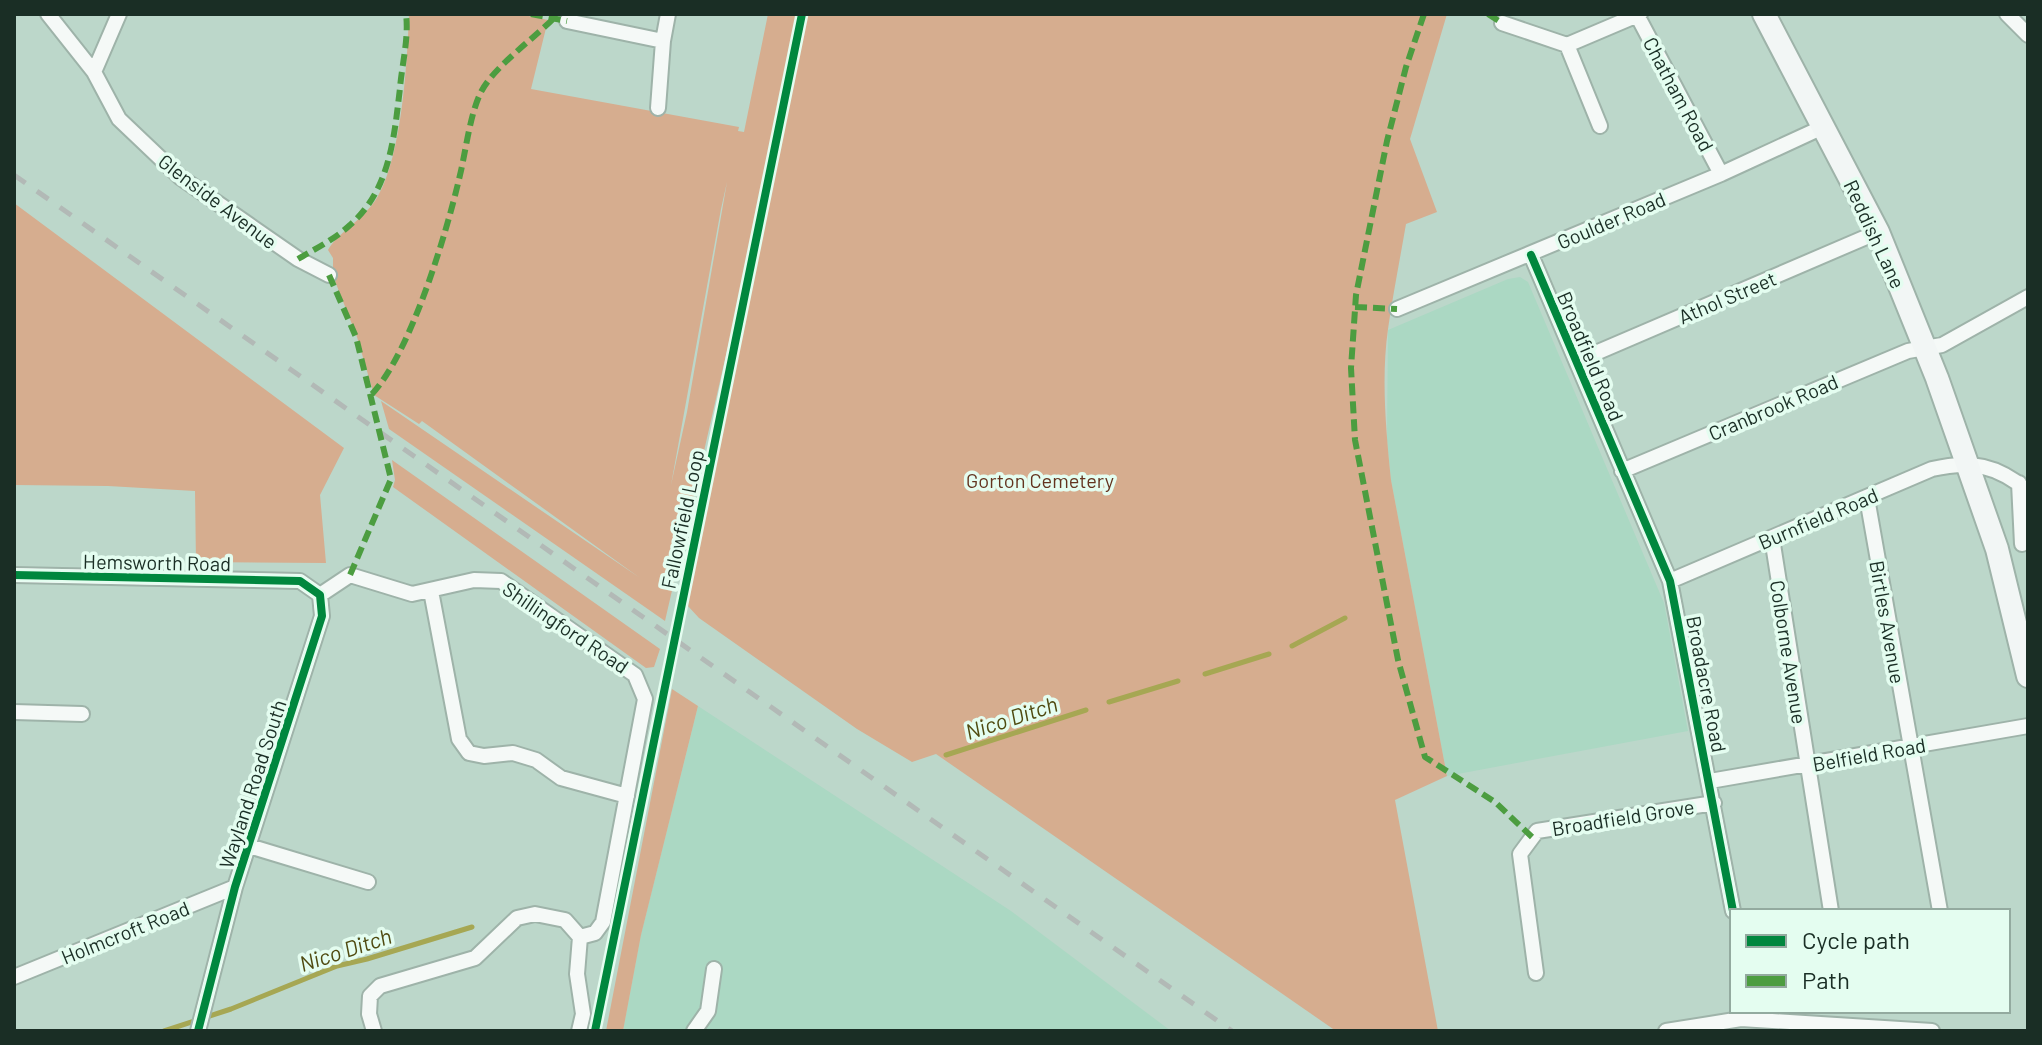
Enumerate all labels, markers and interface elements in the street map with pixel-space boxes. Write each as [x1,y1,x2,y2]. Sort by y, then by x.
street label: Chatham Road [1639,33,1719,155]
street label: Glenside Avenue [154,149,282,253]
street label: Reddish Lane [1839,176,1911,292]
street label: Goulder Road [1553,186,1669,254]
street label: Athol Street [1674,266,1780,328]
street label: Broadfield Road [1553,288,1629,424]
street label: Cranbrook Road [1705,369,1841,445]
street label: Fallowfield Loop [656,447,708,591]
park label: Gorton Cemetery [966,468,1114,492]
street label: Burnfield Road [1755,482,1881,554]
street label: Hemsworth Road [83,549,231,575]
street label: Birtles Avenue [1865,558,1911,686]
street label: Shillingford Road [498,576,634,678]
street label: Colborne Avenue [1766,578,1812,726]
street label: Broadacre Road [1682,614,1732,754]
water label: Nico Ditch [962,690,1060,744]
street label: Wayland Road South [213,697,291,871]
street label: Belfield Road [1811,732,1927,776]
street label: Broadfield Grove [1550,794,1696,840]
street label: Holmcroft Road [57,895,193,969]
legend [1730,909,2010,1013]
water label: Nico Ditch [296,922,394,976]
text: Cycle path [1802,925,1910,954]
text: Path [1802,965,1850,994]

